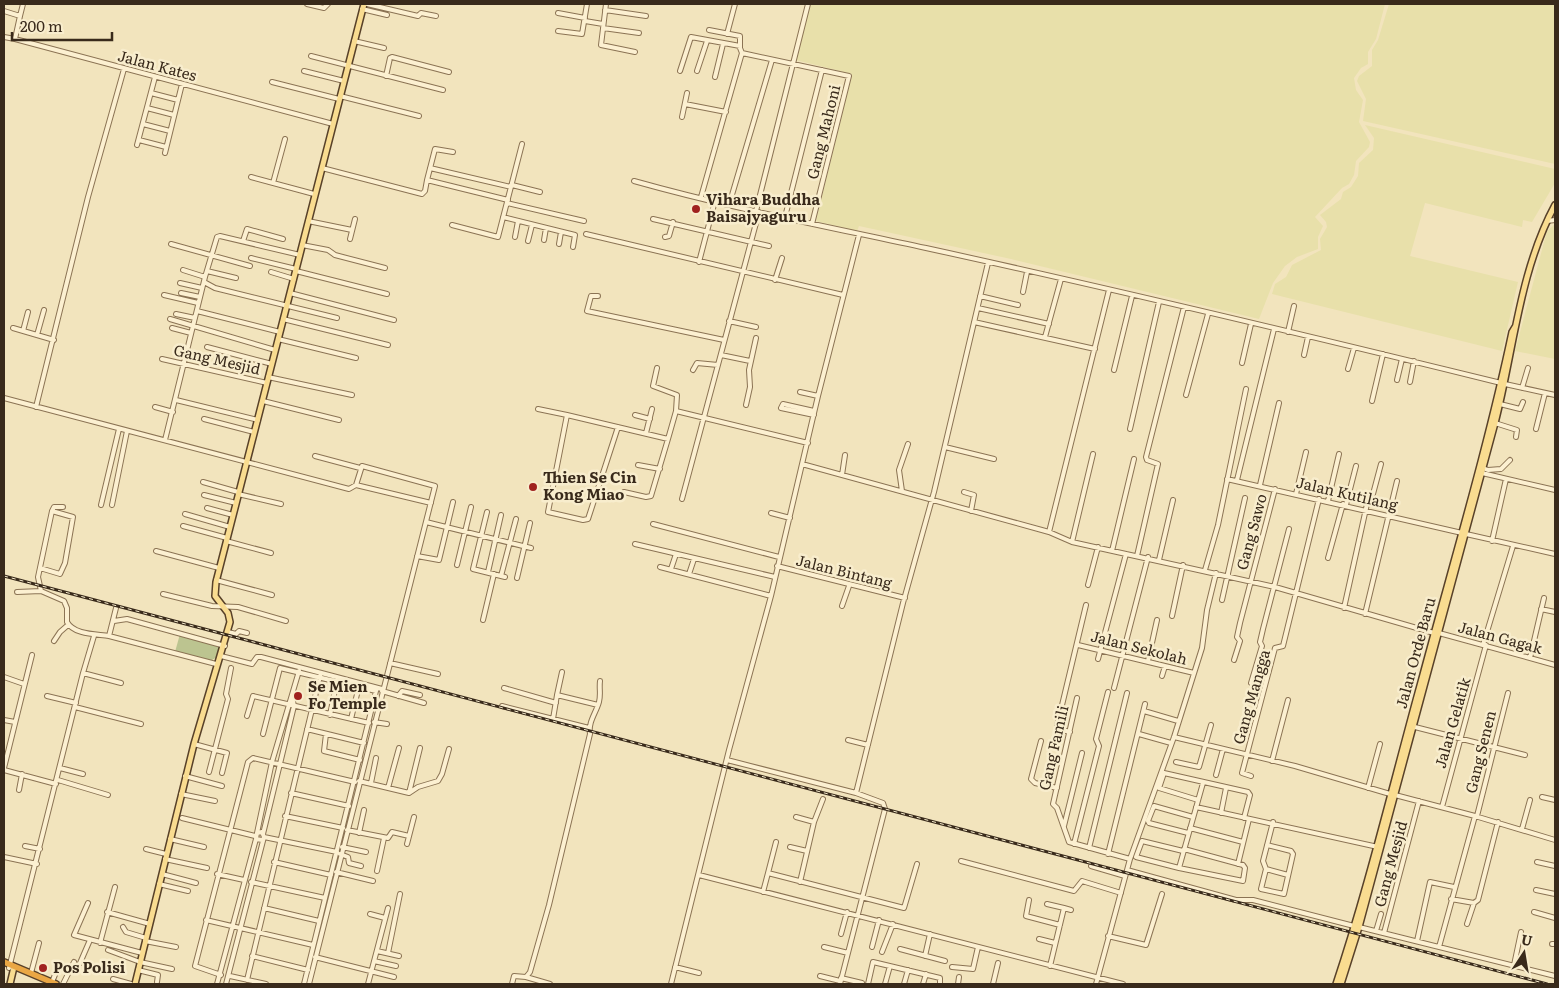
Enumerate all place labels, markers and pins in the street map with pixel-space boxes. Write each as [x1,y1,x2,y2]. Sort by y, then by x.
place label: Vihara Buddha Baisajyaguru [706,187,821,227]
marker: Vihara Buddha Baisajyaguru [690,203,702,215]
place label: Thien Se Cin Kong Miao [543,465,637,505]
marker: Thien Se Cin Kong Miao [527,481,539,493]
place label: Se Mien Fo Temple [308,674,387,714]
marker: Se Mien Fo Temple [292,690,304,702]
place label: Pos Polisi [53,955,126,978]
marker: Pos Polisi [37,962,49,974]

